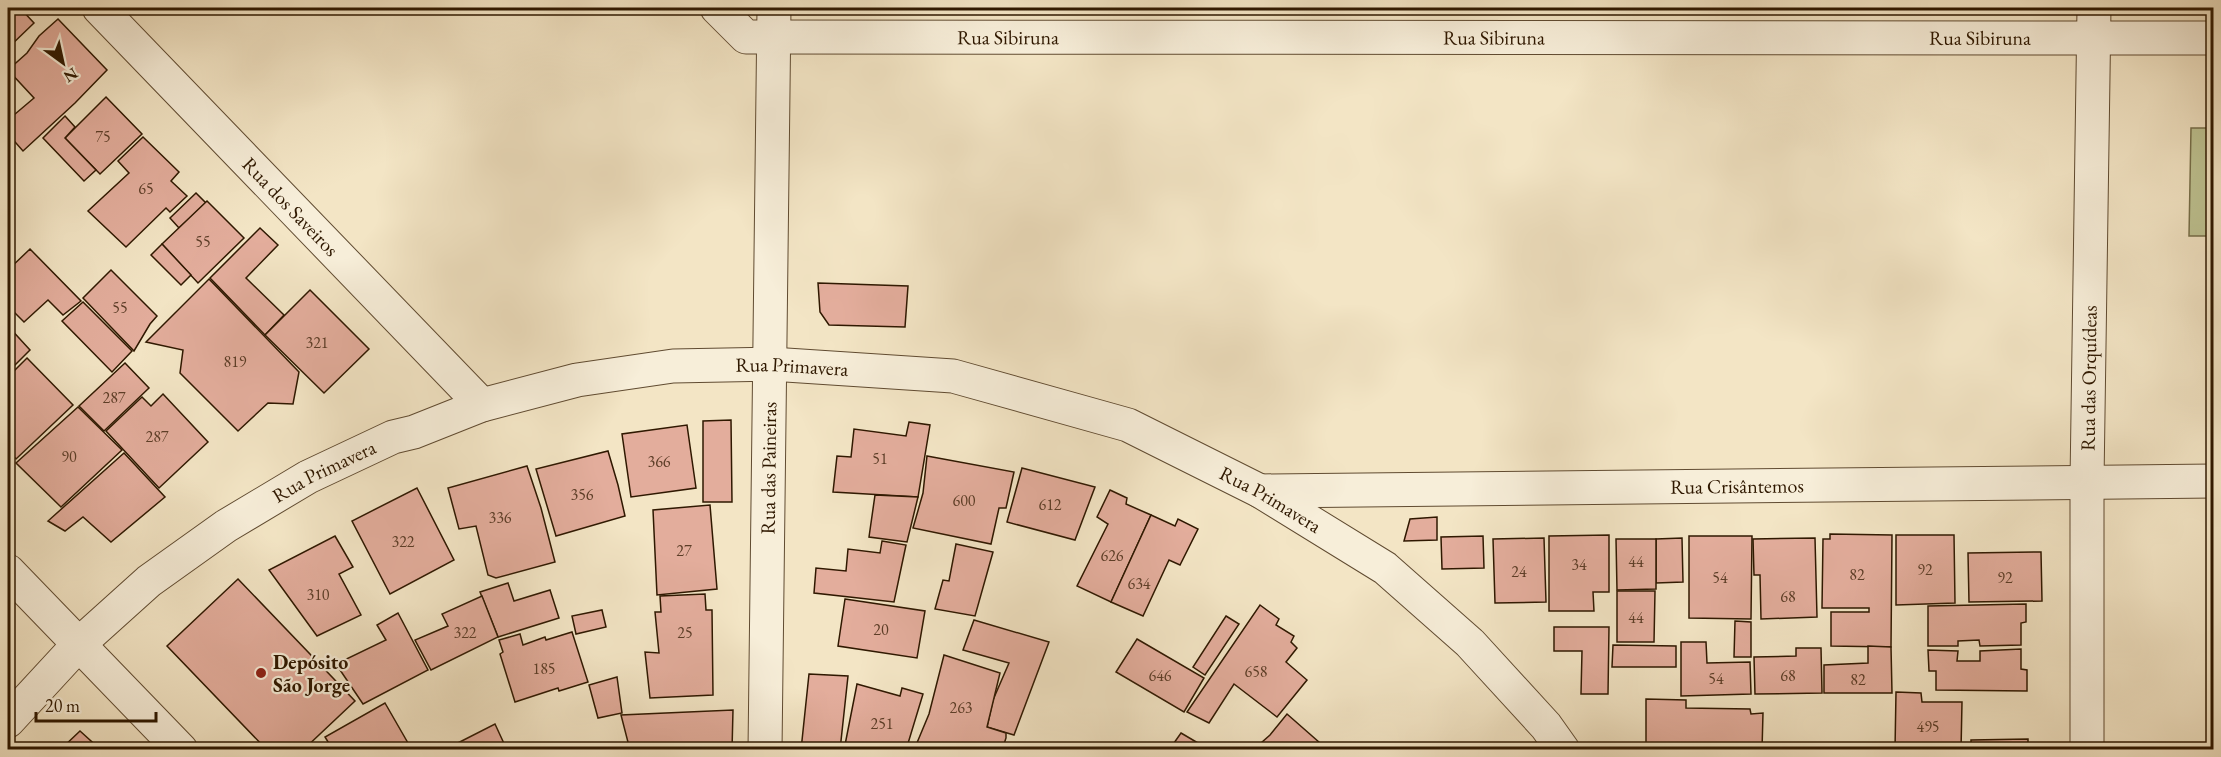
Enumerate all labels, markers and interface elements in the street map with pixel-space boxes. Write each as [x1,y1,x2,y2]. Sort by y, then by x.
street label: Rua Sibiruna [957,24,1059,50]
street label: Rua Sibiruna [1443,24,1545,51]
street label: Rua Sibiruna [1929,25,2031,51]
north arrow [33,33,93,93]
text: N [60,63,82,88]
house number: 75 [95,126,111,147]
street label: Rua dos Saveiros [237,151,345,262]
house number: 65 [138,178,154,199]
house number: 55 [195,231,211,252]
house number: 55 [112,297,128,318]
street label: Rua das Orquídeas [2074,305,2103,451]
house number: 321 [305,332,329,353]
house number: 819 [223,351,247,372]
street label: Rua Primavera [735,351,849,382]
house number: 287 [102,387,126,408]
street label: Rua das Paineiras [755,402,782,535]
house number: 287 [145,426,169,447]
street label: Rua Primavera [267,434,380,509]
house number: 90 [61,446,77,467]
house number: 51 [872,448,888,469]
house number: 366 [647,451,671,472]
street label: Rua Primavera [1215,460,1326,539]
street label: Rua Crisântemos [1670,472,1804,500]
house number: 356 [570,484,594,505]
house number: 600 [952,490,976,511]
house number: 612 [1038,494,1062,515]
house number: 336 [488,507,512,528]
house number: 322 [391,531,415,552]
house number: 27 [676,540,692,561]
house number: 626 [1100,545,1124,566]
house number: 44 [1628,551,1644,572]
house number: 34 [1571,554,1587,575]
house number: 92 [1917,559,1933,580]
house number: 24 [1511,561,1527,582]
house number: 82 [1849,564,1865,585]
house number: 54 [1712,567,1728,588]
house number: 92 [1997,567,2013,588]
house number: 634 [1127,573,1151,594]
house number: 310 [306,584,330,605]
house number: 68 [1780,586,1796,607]
house number: 44 [1628,607,1644,628]
house number: 20 [873,619,889,640]
house number: 322 [453,622,477,643]
house number: 25 [677,622,693,643]
place label: Depósito São Jorge [273,649,350,698]
house number: 185 [532,658,556,679]
house number: 658 [1244,661,1268,682]
house number: 646 [1148,665,1172,686]
house number: 68 [1780,665,1796,686]
marker: Depósito São Jorge [254,666,268,680]
house number: 54 [1708,668,1724,689]
house number: 82 [1850,669,1866,690]
scale bar [36,685,156,723]
text: 20 m [45,694,80,717]
house number: 263 [949,697,973,718]
house number: 251 [870,713,894,734]
house number: 495 [1916,716,1940,737]

